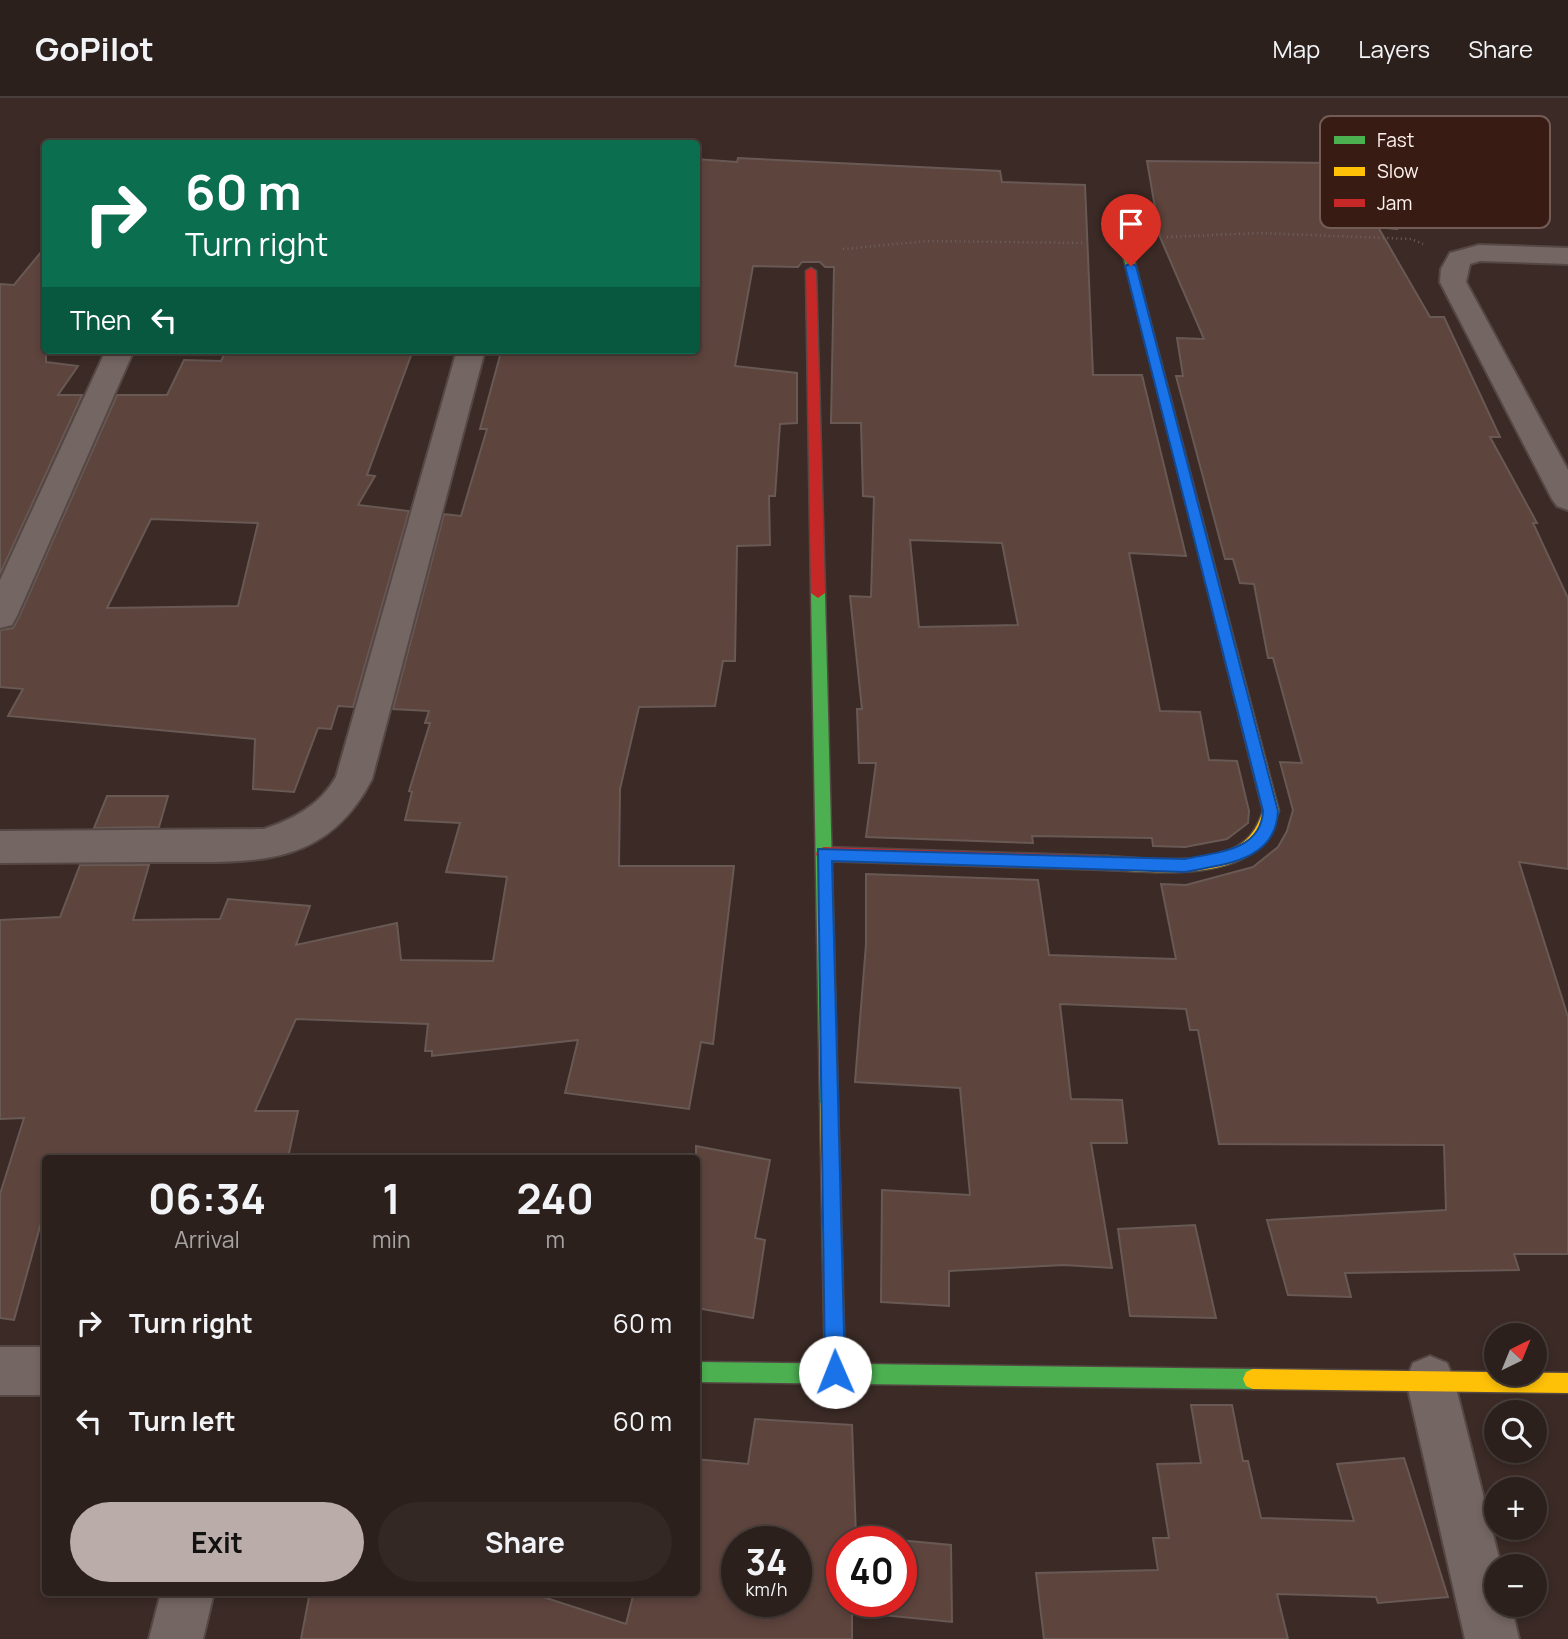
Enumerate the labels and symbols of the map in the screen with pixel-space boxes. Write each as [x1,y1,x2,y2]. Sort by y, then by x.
legend [1320,116,1550,228]
text: Fast [1377,127,1414,153]
text: Slow [1377,158,1419,184]
text: Jam [1377,190,1412,216]
pin [1101,194,1161,266]
north arrow [1484,1323,1547,1386]
position arrow [798,1335,872,1409]
speed limit sign: 40 [826,1526,917,1617]

